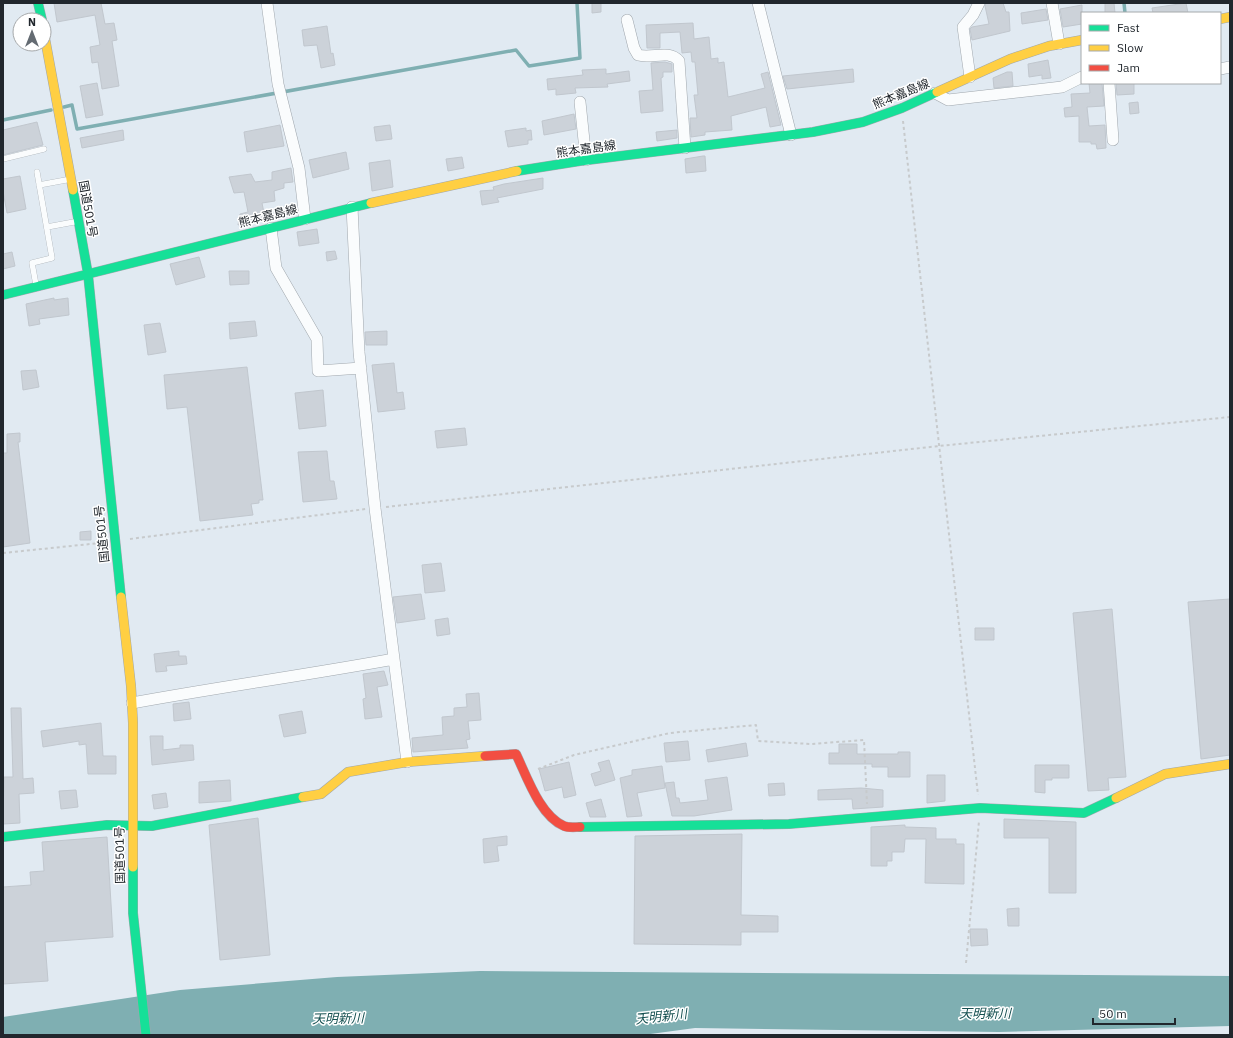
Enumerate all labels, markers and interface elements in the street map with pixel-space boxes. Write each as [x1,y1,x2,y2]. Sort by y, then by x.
north arrow [12,12,52,52]
legend [1081,12,1221,84]
text: N [28,15,36,29]
text: Fast [1117,20,1140,35]
text: Slow [1117,40,1143,55]
text: Jam [1117,60,1140,75]
street label: 熊本嘉島線 [870,75,931,112]
street label: 熊本嘉島線 [555,137,617,160]
street label: 国道501号 [76,179,101,239]
street label: 熊本嘉島線 [237,201,299,230]
street label: 国道501号 [91,505,112,563]
street label: 国道501号 [111,826,128,884]
scale bar [1093,1000,1175,1026]
water label: 天明新川 [634,1005,690,1028]
water label: 天明新川 [959,1005,1013,1022]
text: 50 m [1099,1006,1127,1021]
water label: 天明新川 [312,1010,366,1027]

